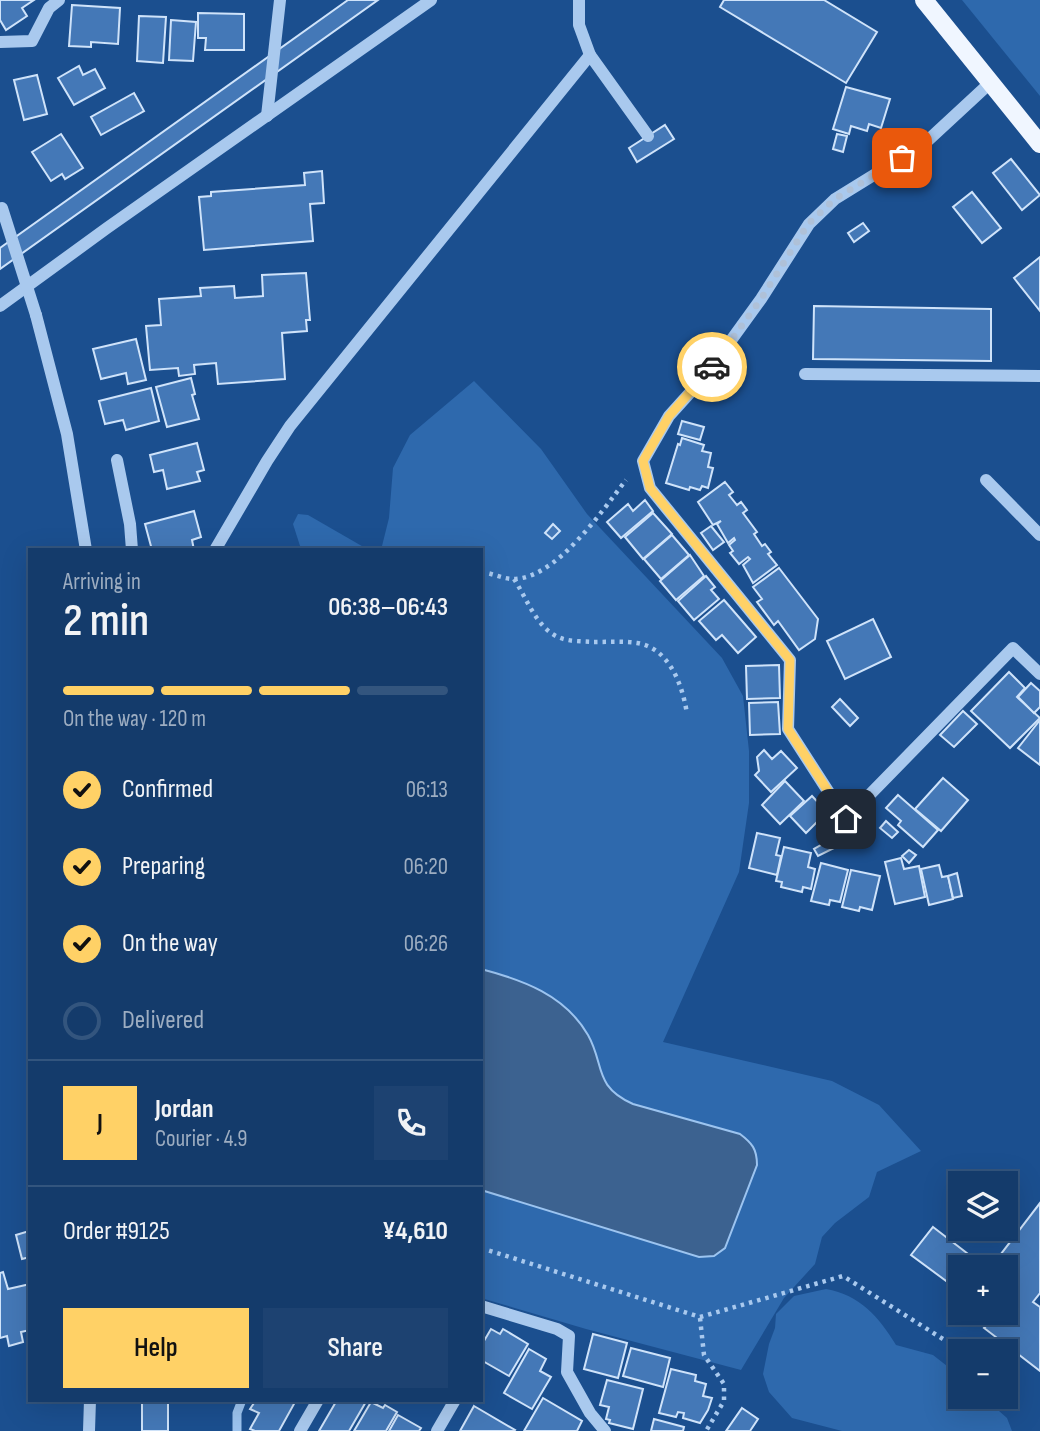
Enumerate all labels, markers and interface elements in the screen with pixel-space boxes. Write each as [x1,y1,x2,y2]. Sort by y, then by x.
pin [872,128,932,188]
icon: bag [883,139,921,177]
courier [677,332,747,402]
icon: car [693,348,731,386]
text: Arriving in [63,568,141,596]
text: 06:38–06:43 [328,592,448,623]
text: 2 min [63,594,149,649]
text: On the way · 120 m [63,705,206,733]
icon: check [63,771,101,809]
text: Confirmed [122,774,213,805]
text: 06:13 [406,776,448,804]
pin [816,789,876,849]
icon: home [827,800,865,838]
icon: check [63,848,101,886]
text: Preparing [122,851,205,882]
text: 06:20 [404,853,448,881]
icon: check [63,925,101,963]
text: On the way [122,928,218,959]
text: 06:26 [404,930,448,958]
text: Delivered [122,1005,204,1036]
button: phone [374,1086,448,1160]
text: Jordan [155,1094,213,1125]
text: J [97,1108,103,1139]
text: Courier · 4.9 [155,1125,247,1153]
map controls [948,1171,1018,1409]
button: layers [948,1171,1018,1241]
text: Order #9125 [63,1216,170,1247]
text: ¥4,610 [382,1216,448,1247]
button: + [948,1255,1018,1325]
button: Help [63,1308,249,1388]
button: Share [263,1308,448,1388]
button: − [948,1339,1018,1409]

